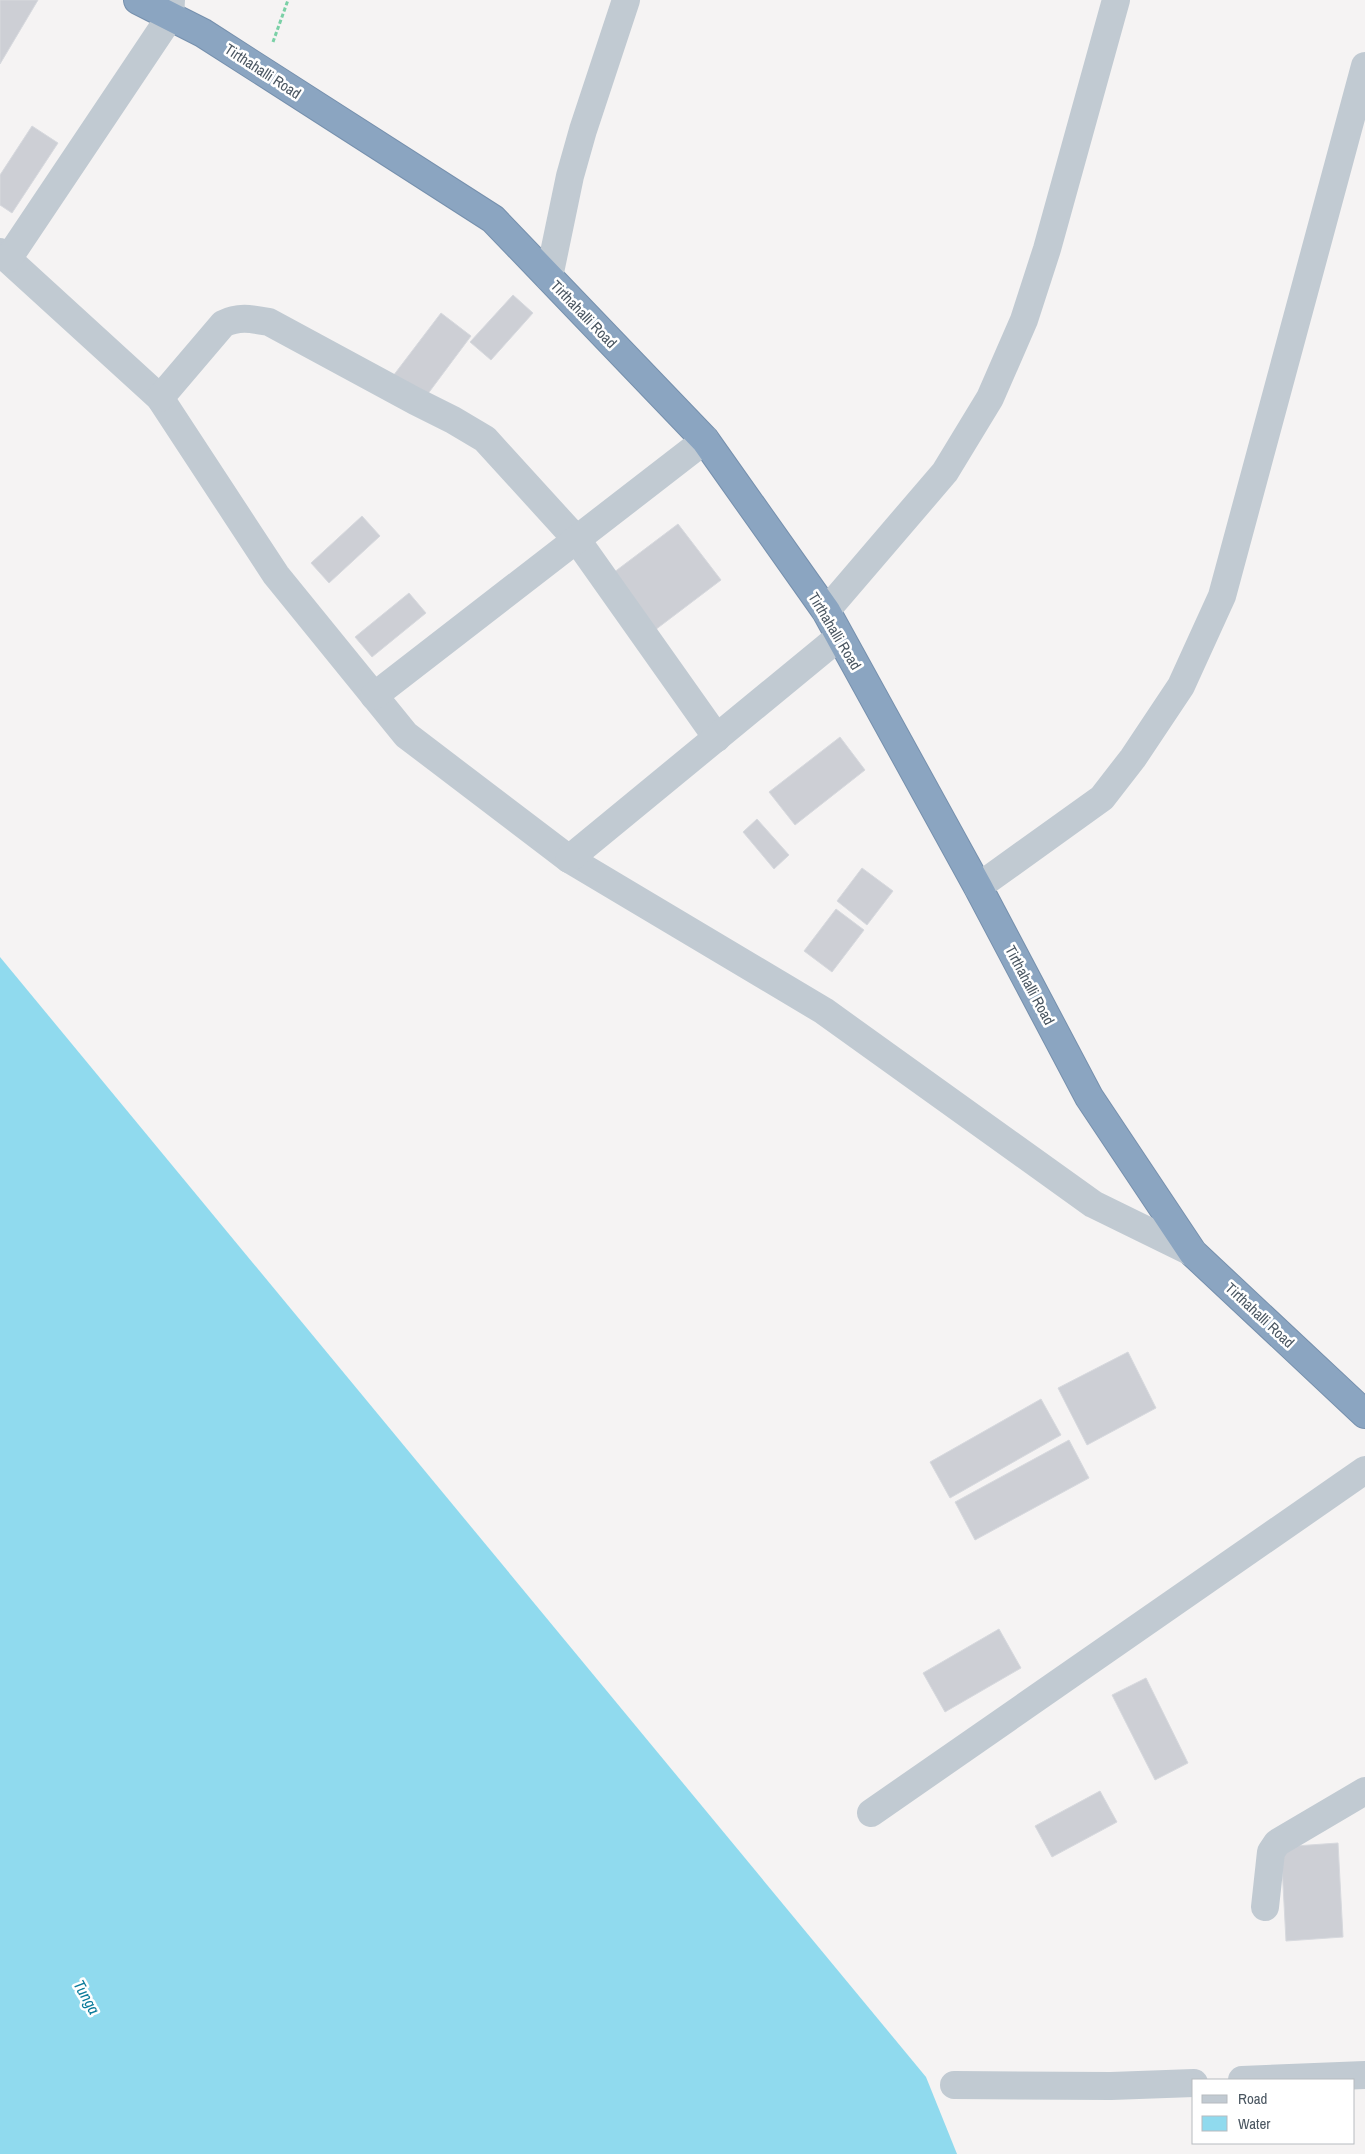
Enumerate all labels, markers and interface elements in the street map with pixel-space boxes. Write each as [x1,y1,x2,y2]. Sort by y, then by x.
street label: Tirthahalli Road [221,38,305,104]
street label: Tirthahalli Road [546,275,622,353]
street label: Tirthahalli Road [804,588,866,674]
street label: Tirthahalli Road [1000,942,1060,1028]
street label: Tirthahalli Road [1221,1278,1299,1352]
water label: Tunga [69,1976,105,2018]
legend [1192,2079,1355,2144]
text: Road [1238,2088,1267,2109]
text: Water [1238,2113,1270,2134]

